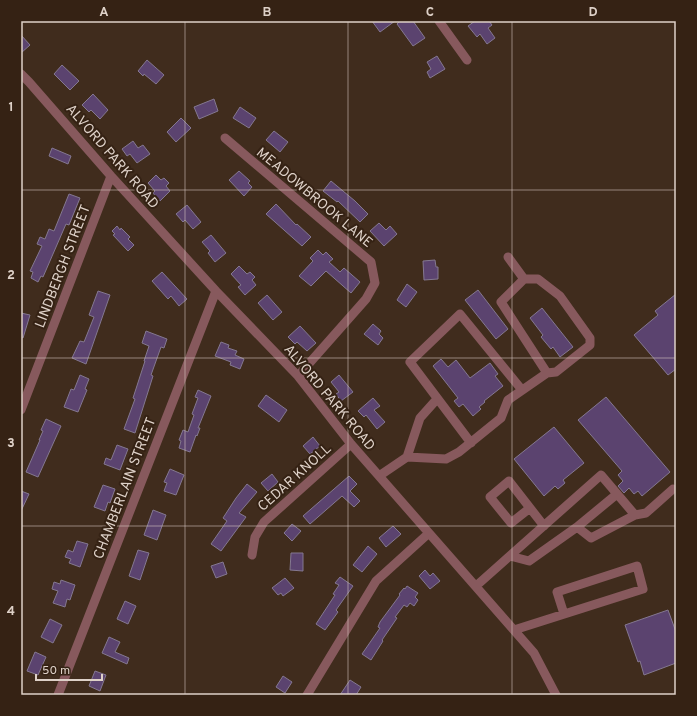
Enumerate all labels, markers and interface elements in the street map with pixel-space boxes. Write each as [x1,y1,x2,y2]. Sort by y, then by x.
text: A [99,5,109,21]
text: B [263,5,272,21]
text: C [426,5,434,21]
text: D [588,5,598,21]
text: 1 [8,100,14,116]
street label: ALVORD PARK ROAD [62,101,162,213]
street label: MEADOWBROOK LANE [252,144,376,252]
street label: LINDBERGH STREET [32,202,95,331]
text: 2 [7,268,15,284]
street label: ALVORD PARK ROAD [280,342,378,454]
street label: CHAMBERLAIN STREET [91,415,160,562]
text: 3 [7,436,15,452]
street label: CEDAR KNOLL [255,441,335,515]
text: 4 [7,604,15,620]
scale bar [36,656,102,682]
text: 50 m [42,663,70,679]

